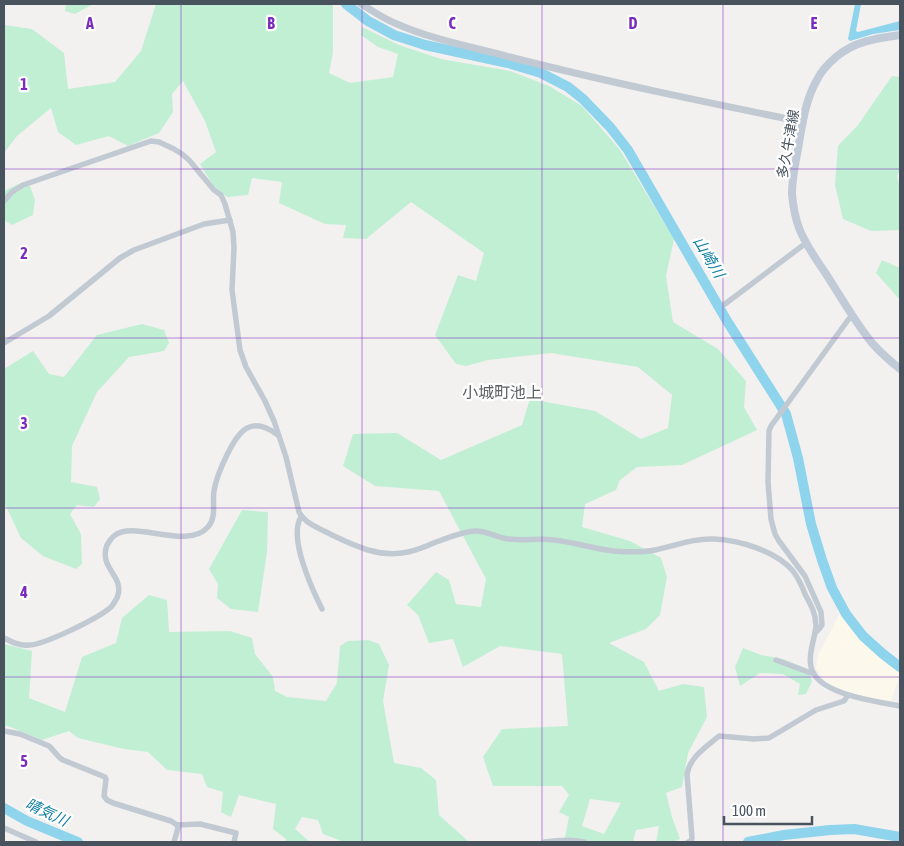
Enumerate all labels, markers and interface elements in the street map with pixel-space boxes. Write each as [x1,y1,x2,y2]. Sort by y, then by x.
text: A [85,14,94,32]
text: B [267,14,275,32]
text: C [448,14,456,32]
text: D [629,14,638,32]
text: E [811,14,818,32]
text: 1 [20,75,28,93]
street label: 多久牛津線 [774,108,802,180]
water label: 山崎川 [690,233,729,282]
text: 2 [20,244,28,262]
district label: 小城町池上 [462,383,542,401]
text: 3 [20,414,28,432]
text: 4 [19,583,28,601]
text: 5 [20,752,28,770]
scale bar [724,794,812,826]
water label: 晴気川 [23,795,73,830]
text: 100 m [732,802,766,819]

